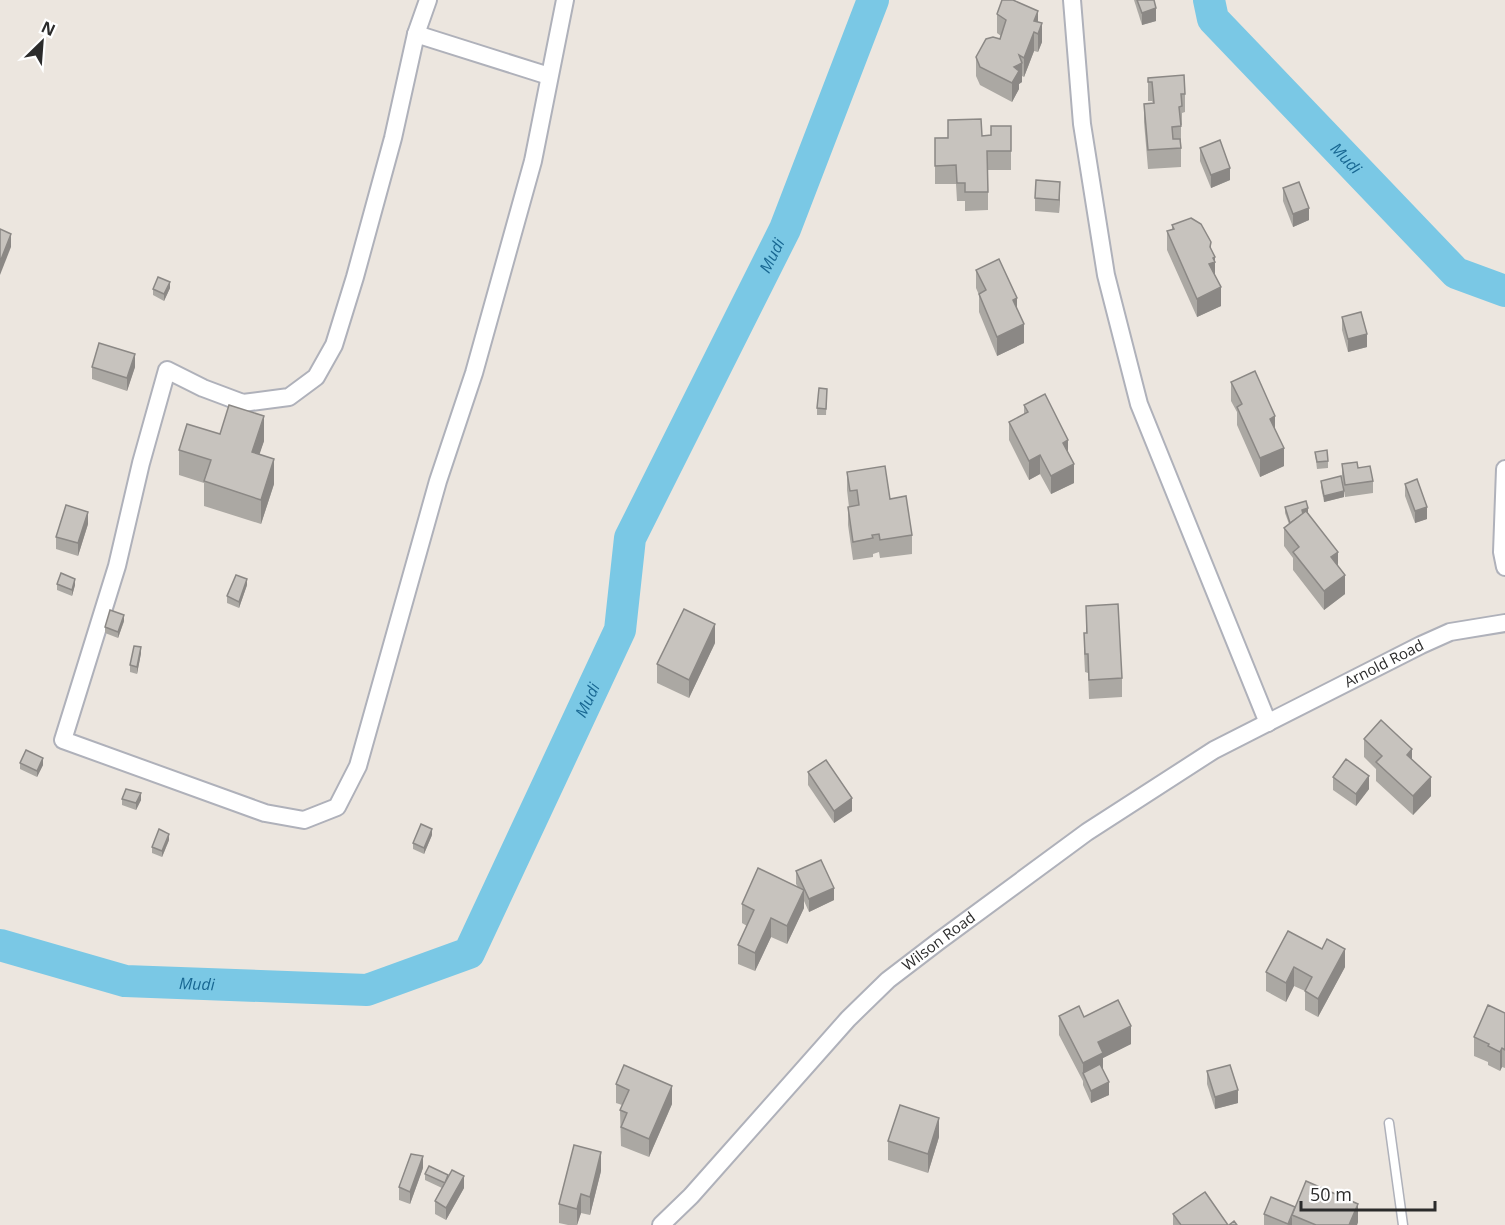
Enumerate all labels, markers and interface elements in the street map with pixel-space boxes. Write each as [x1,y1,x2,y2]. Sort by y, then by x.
north arrow [12,12,72,72]
text: N [38,16,59,41]
water label: Mudi [1326,138,1367,179]
water label: Mudi [754,234,790,276]
street label: Arnold Road [1340,634,1427,691]
water label: Mudi [570,678,605,721]
street label: Wilson Road [898,907,979,975]
water label: Mudi [179,972,216,995]
scale bar [1301,1174,1434,1212]
text: 50 m [1310,1182,1352,1206]

